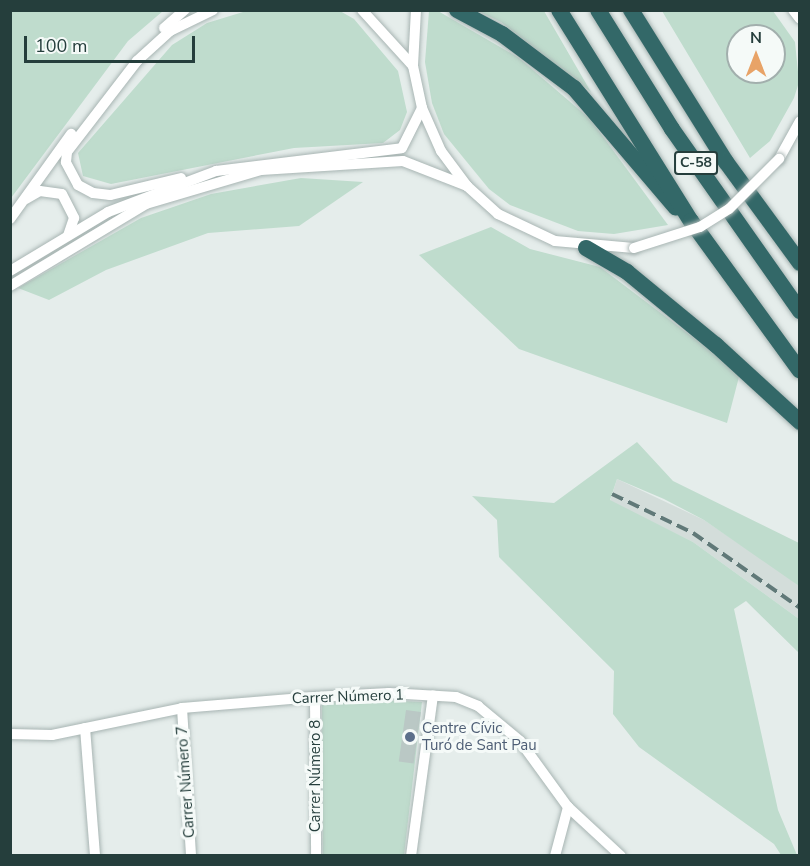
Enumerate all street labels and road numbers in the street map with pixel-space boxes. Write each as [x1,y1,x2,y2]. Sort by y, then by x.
road number: C-58 [674,152,718,174]
street label: Carrer Número 1 [291,686,405,708]
street label: Carrer Número 8 [307,720,325,832]
street label: Carrer Número 7 [173,725,199,839]

